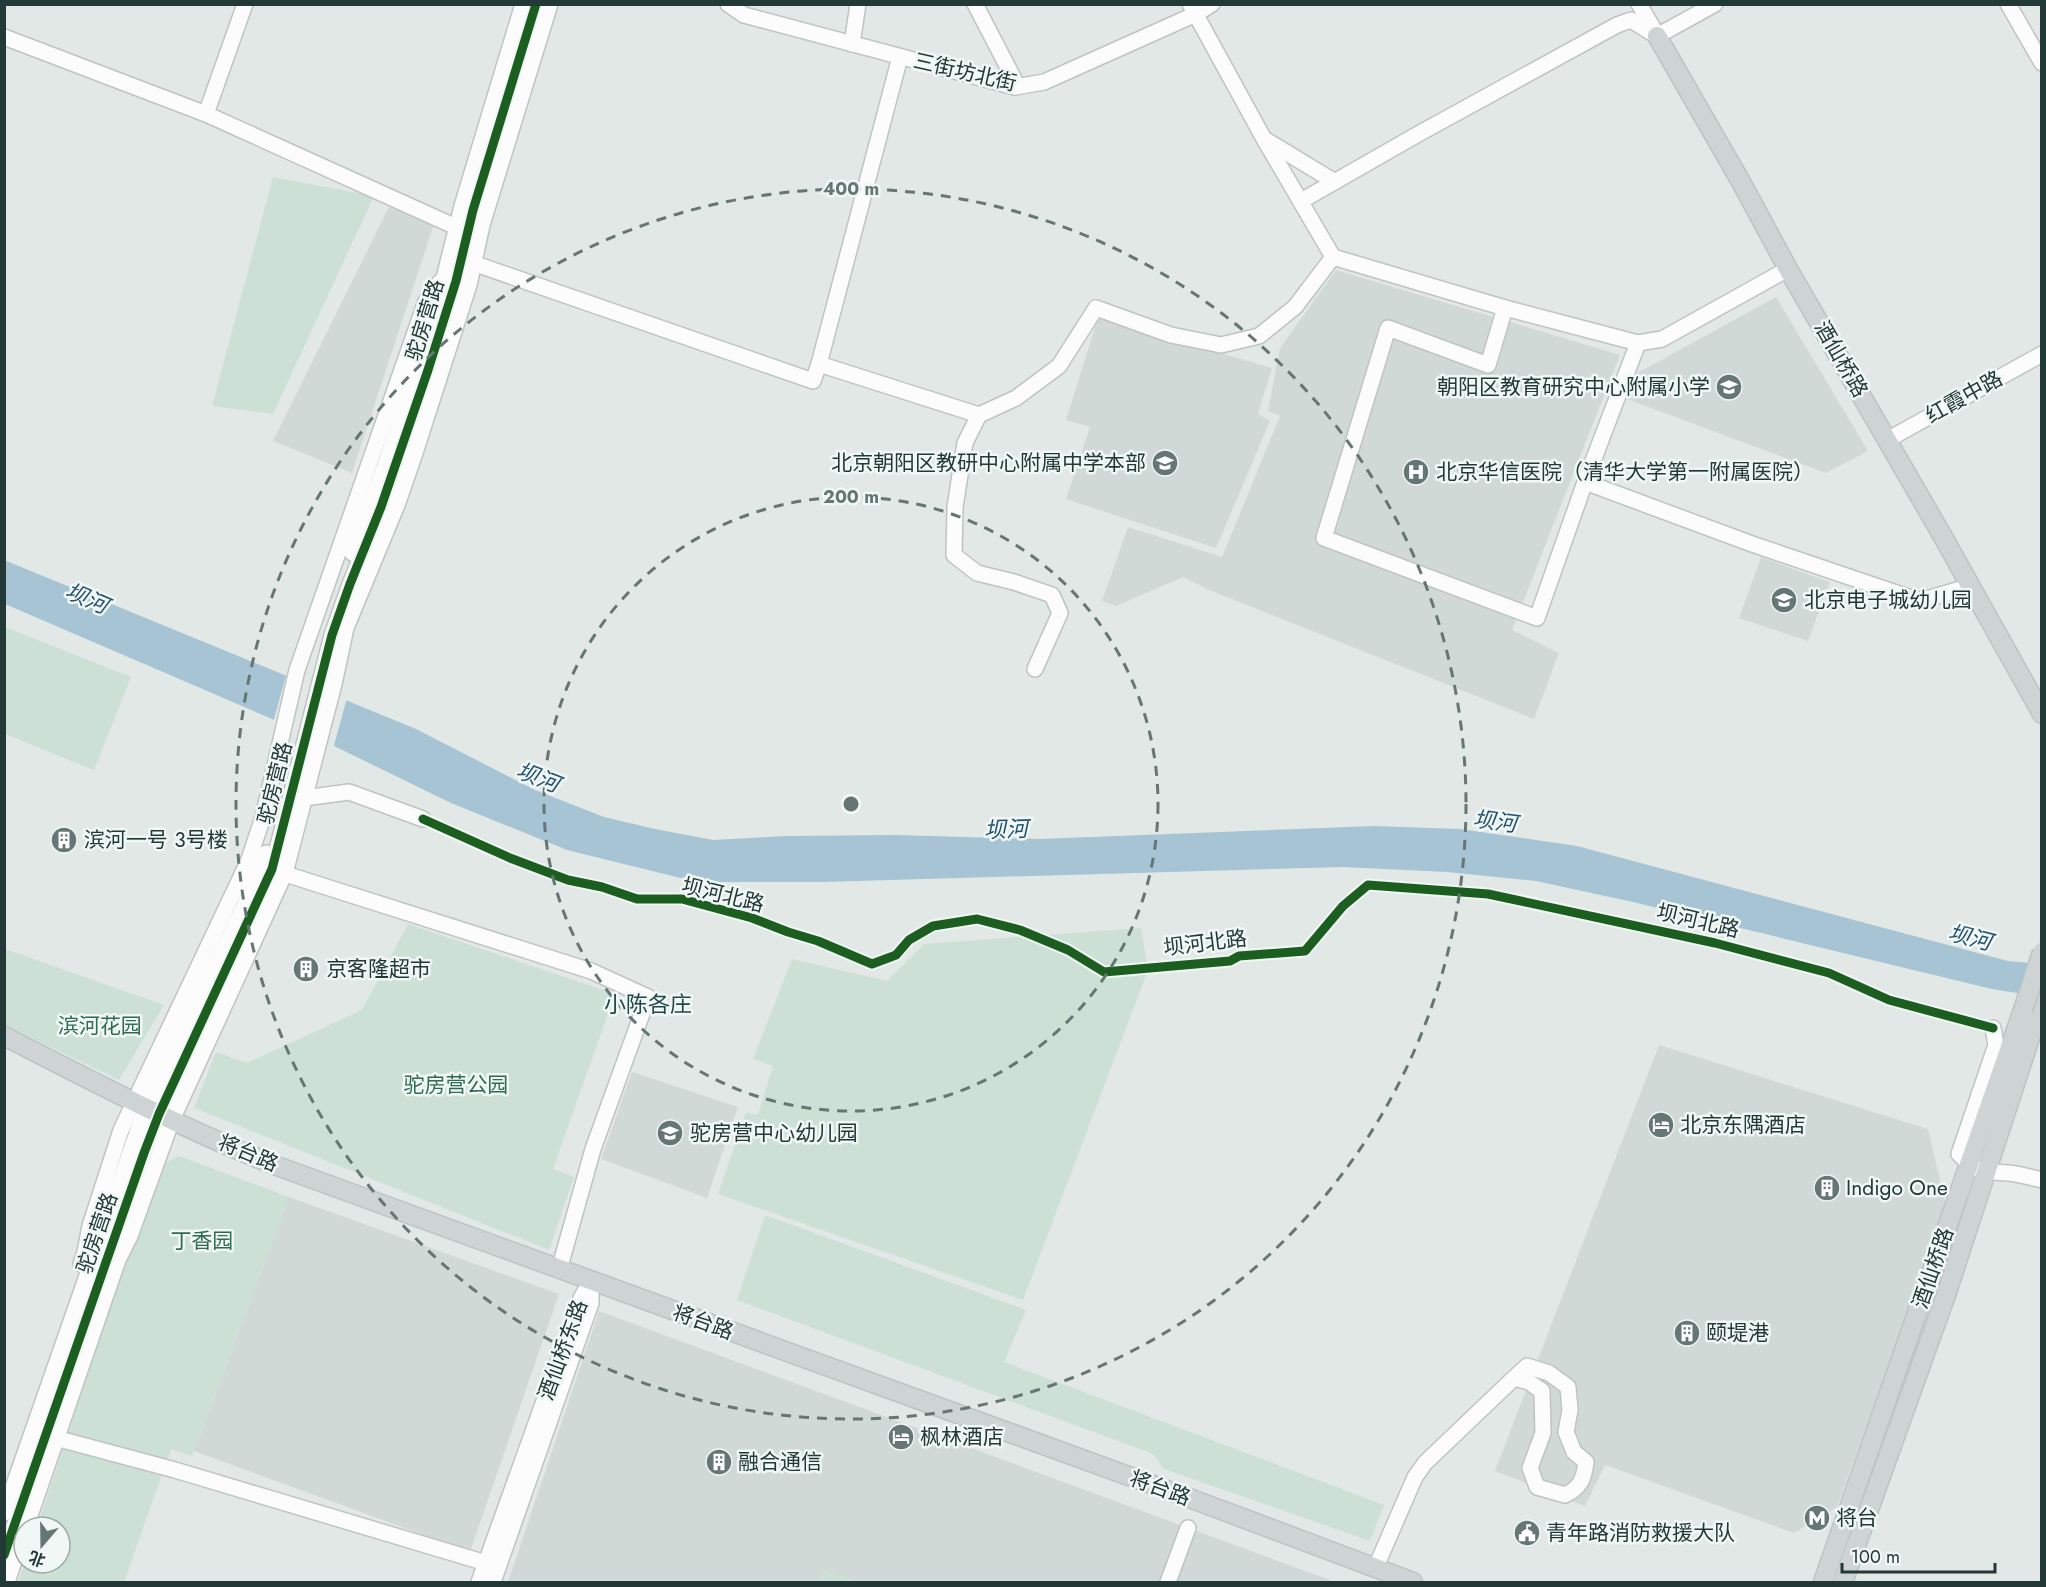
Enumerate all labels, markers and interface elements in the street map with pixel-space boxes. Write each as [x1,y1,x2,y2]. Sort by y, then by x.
street label: 三街坊北街 [910,46,1020,98]
text: 400 m [823,176,879,202]
street label: 驼房营路 [398,275,452,365]
street label: 酒仙桥路 [1807,315,1875,403]
street label: 红霞中路 [1920,364,2008,430]
place label: 朝阳区教育研究中心附属小学 [1437,372,1710,402]
school or university icon: 朝阳区教育研究中心附属小学 [1714,372,1744,402]
place label: 北京朝阳区教研中心附属中学本部 [831,448,1146,478]
school or university icon: 北京朝阳区教研中心附属中学本部 [1150,448,1180,478]
hospital icon: 北京华信医院（清华大学第一附属医院） [1401,457,1431,487]
place label: 北京华信医院（清华大学第一附属医院） [1436,457,1814,487]
text: 200 m [823,484,879,510]
water label: 坝河 [60,575,117,623]
school or university icon: 北京电子城幼儿园 [1769,585,1799,615]
place label: 北京电子城幼儿园 [1804,585,1972,615]
street label: 驼房营路 [250,739,300,827]
water label: 坝河 [512,754,568,801]
centre of rings [841,794,861,814]
water label: 坝河 [1471,802,1523,840]
water label: 坝河 [983,812,1033,846]
building icon: 滨河一号 3号楼 [49,825,79,855]
place label: 滨河一号 3号楼 [84,825,228,855]
street label: 坝河北路 [679,870,767,920]
street label: 坝河北路 [1654,897,1742,945]
water label: 坝河 [1945,916,1999,959]
street label: 坝河北路 [1161,923,1249,963]
building icon: 京客隆超市 [291,954,321,984]
place label: 京客隆超市 [326,954,431,984]
district label: 小陈各庄 [604,988,692,1020]
park label: 滨河花园 [58,1011,142,1041]
park label: 驼房营公园 [404,1070,509,1100]
hotel icon: 北京东隅酒店 [1646,1110,1676,1140]
place label: 北京东隅酒店 [1680,1110,1806,1140]
school or university icon: 驼房营中心幼儿园 [655,1118,685,1148]
place label: 驼房营中心幼儿园 [690,1118,858,1148]
street label: 将台路 [213,1127,283,1179]
building icon: Indigo One [1812,1173,1842,1203]
place label: Indigo One [1846,1173,1948,1203]
street label: 驼房营路 [69,1188,125,1278]
street label: 酒仙桥路 [1905,1223,1961,1313]
park label: 丁香园 [171,1226,234,1256]
street label: 酒仙桥东路 [531,1296,595,1404]
street label: 将台路 [668,1297,738,1347]
building icon: 颐堤港 [1672,1318,1702,1348]
place label: 颐堤港 [1706,1318,1769,1348]
hotel icon: 枫林酒店 [886,1422,916,1452]
place label: 枫林酒店 [920,1422,1004,1452]
building icon: 融合通信 [704,1447,734,1477]
place label: 融合通信 [738,1447,822,1477]
street label: 将台路 [1125,1463,1195,1513]
metro station icon: 将台 [1802,1503,1832,1533]
place label: 将台 [1836,1503,1878,1533]
north arrow [12,1515,72,1575]
public building icon: 青年路消防救援大队 [1512,1518,1542,1548]
place label: 青年路消防救援大队 [1546,1518,1735,1548]
scale bar [1842,1536,1995,1574]
text: 100 m [1851,1544,1900,1570]
text: 北 [26,1545,48,1572]

